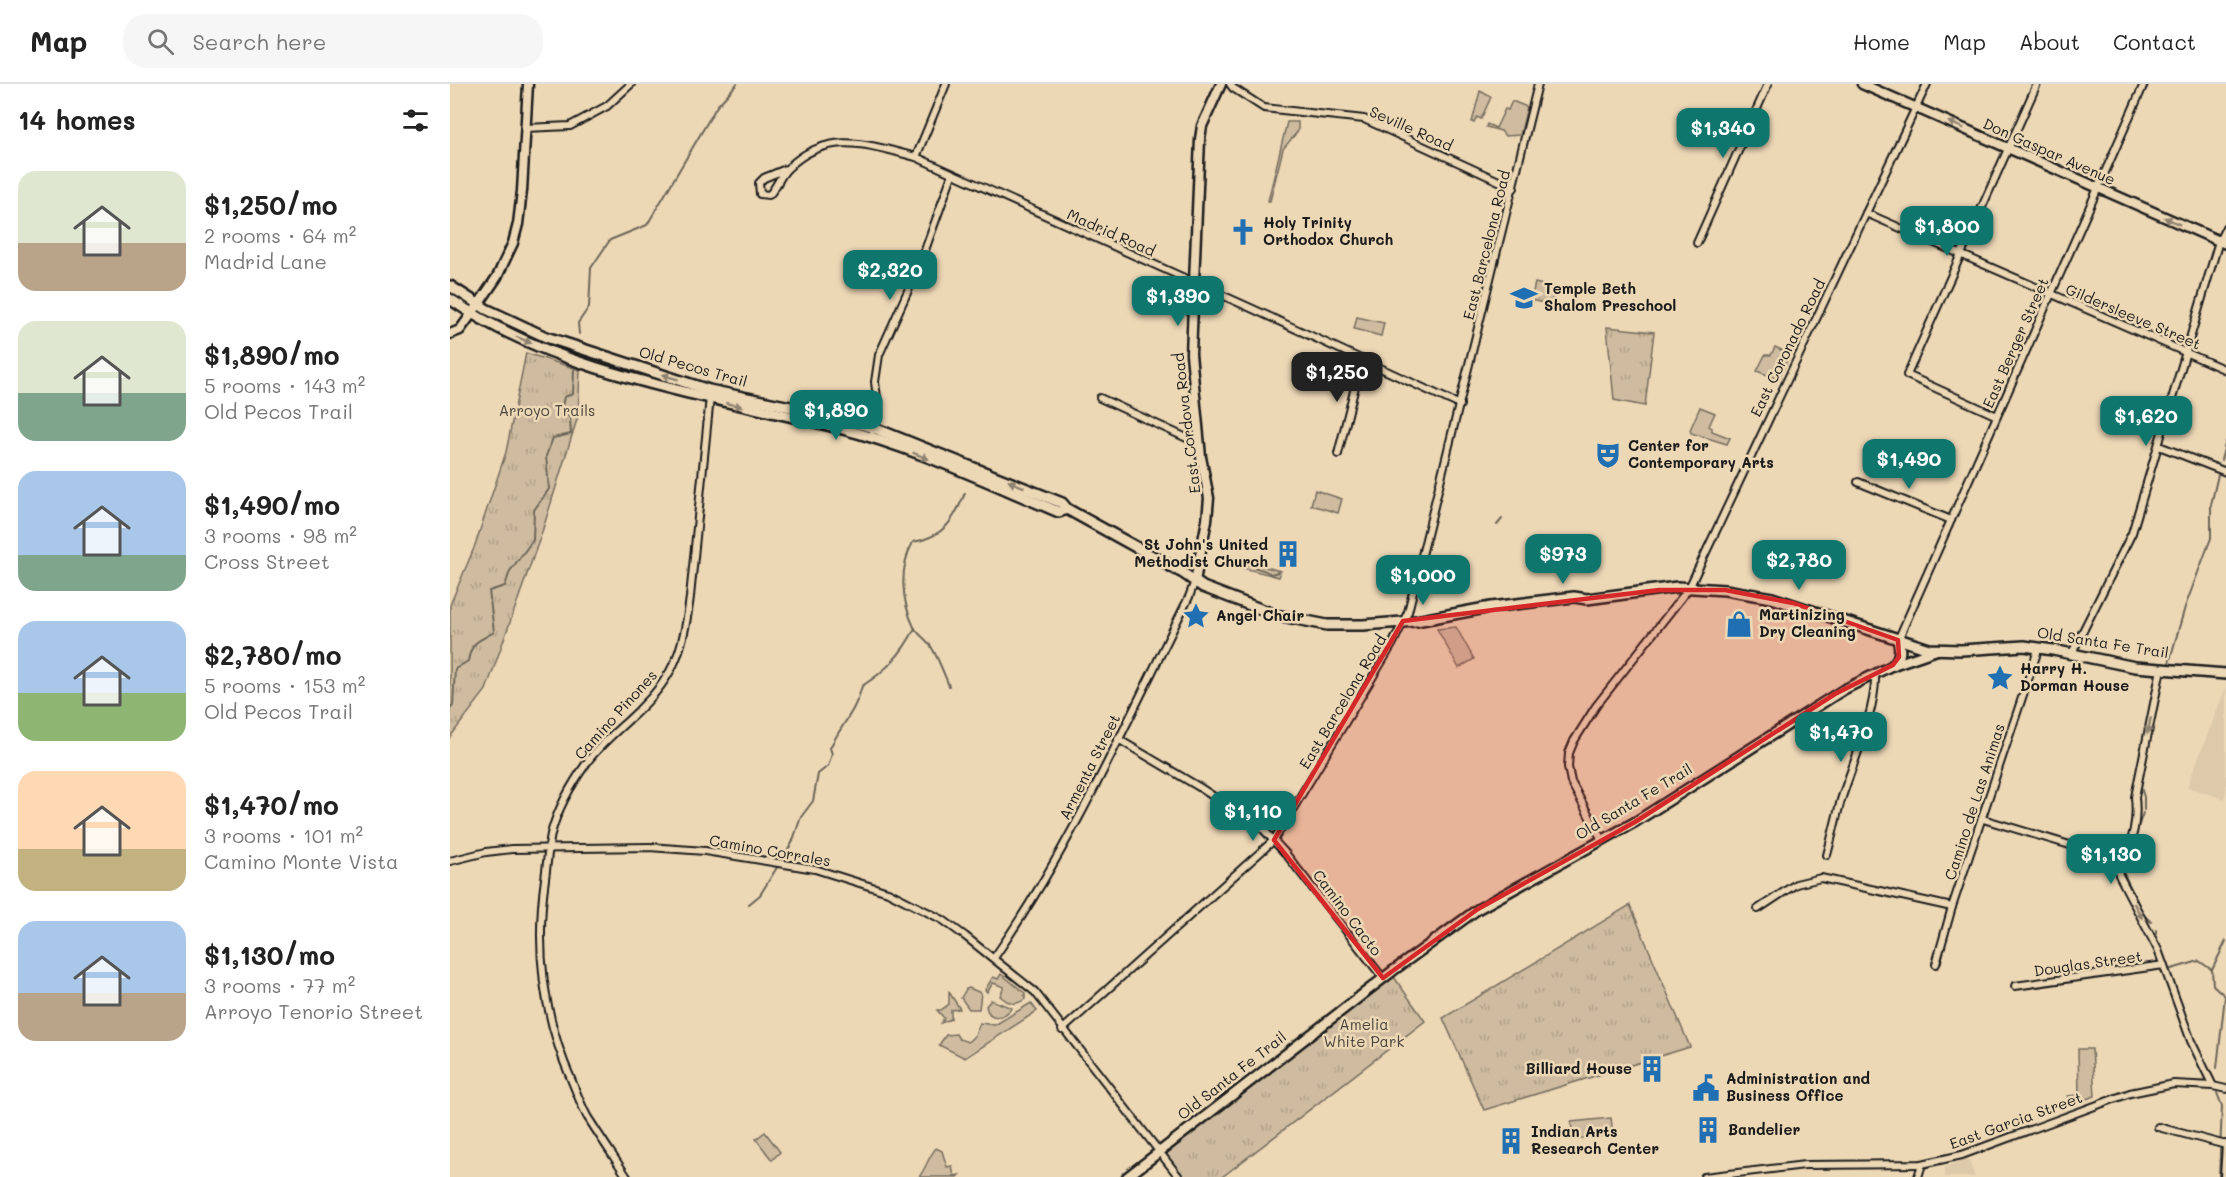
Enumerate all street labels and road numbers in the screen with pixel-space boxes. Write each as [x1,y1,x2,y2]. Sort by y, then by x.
street label: Seville Road [1367,101,1456,155]
street label: Don Gaspar Avenue [1980,113,2119,189]
street label: East Barcelona Road [1458,168,1514,322]
street label: Madrid Road [1064,204,1159,260]
street label: East Berger Street [1977,274,2053,411]
street label: East Coronado Road [1745,275,1829,420]
street label: Gildersleeve Street [2063,279,2204,354]
street label: Old Pecos Trail [637,341,750,391]
street label: East Cordova Road [1167,352,1205,495]
street label: Old Santa Fe Trail [2036,622,2170,662]
street label: East Barcelona Road [1294,631,1390,772]
street label: Camino Pinones [570,665,661,764]
street label: Armenta Street [1054,710,1124,823]
street label: Camino de Las Animas [1939,721,2009,882]
street label: Old Santa Fe Trail [1571,758,1696,844]
street label: Camino Corrales [708,829,832,871]
street label: Camino Cacto [1309,865,1387,960]
street label: Douglas Street [2032,946,2143,981]
street label: Old Santa Fe Trail [1173,1026,1290,1124]
street label: East Garcia Street [1946,1087,2085,1153]

